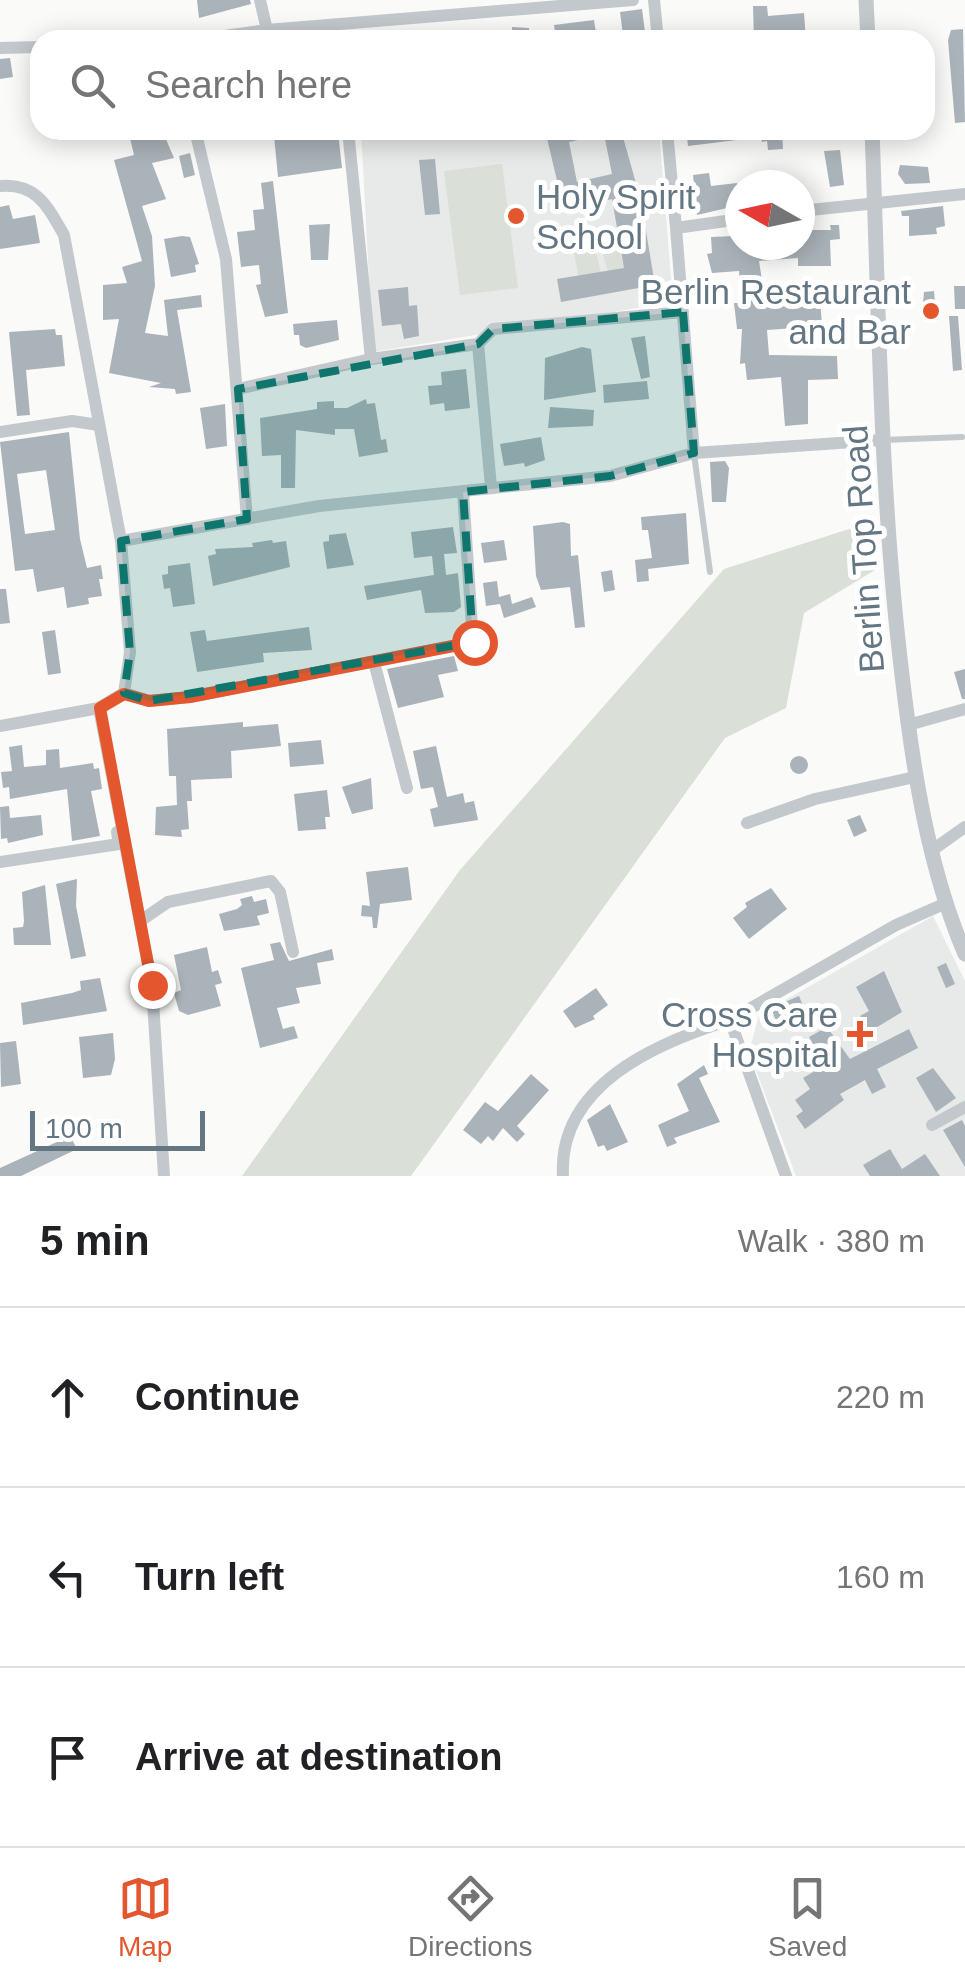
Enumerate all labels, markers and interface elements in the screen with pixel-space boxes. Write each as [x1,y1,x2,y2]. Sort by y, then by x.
search box [30,30,935,140]
icon: search [65,58,120,113]
text: Search here [145,64,352,106]
north arrow [725,170,815,260]
place label: Holy Spirit School [536,177,696,256]
marker: Holy Spirit School [505,205,527,227]
place label: Berlin Restaurant and Bar [641,272,911,351]
marker: Berlin Restaurant and Bar [920,300,942,322]
street label: Berlin Top Road [835,424,891,674]
route start [452,620,498,666]
route end [130,963,176,1009]
place label: Cross Care Hospital [661,995,838,1074]
marker: Cross Care Hospital [847,1021,873,1047]
scale bar [30,1106,205,1150]
text: 100 m [45,1113,123,1144]
text: 5 min [40,1217,150,1264]
text: Walk · 380 m [738,1223,925,1259]
icon: ahead [40,1370,95,1425]
text: Continue [135,1376,300,1418]
text: 220 m [836,1379,925,1415]
icon: left [40,1550,95,1605]
text: Turn left [135,1556,284,1598]
text: 160 m [836,1559,925,1595]
icon: arrive [40,1730,95,1785]
text: Arrive at destination [135,1736,502,1778]
tab: Map [118,1871,173,1963]
tab: Directions [408,1871,533,1963]
tab: Saved [768,1871,847,1963]

